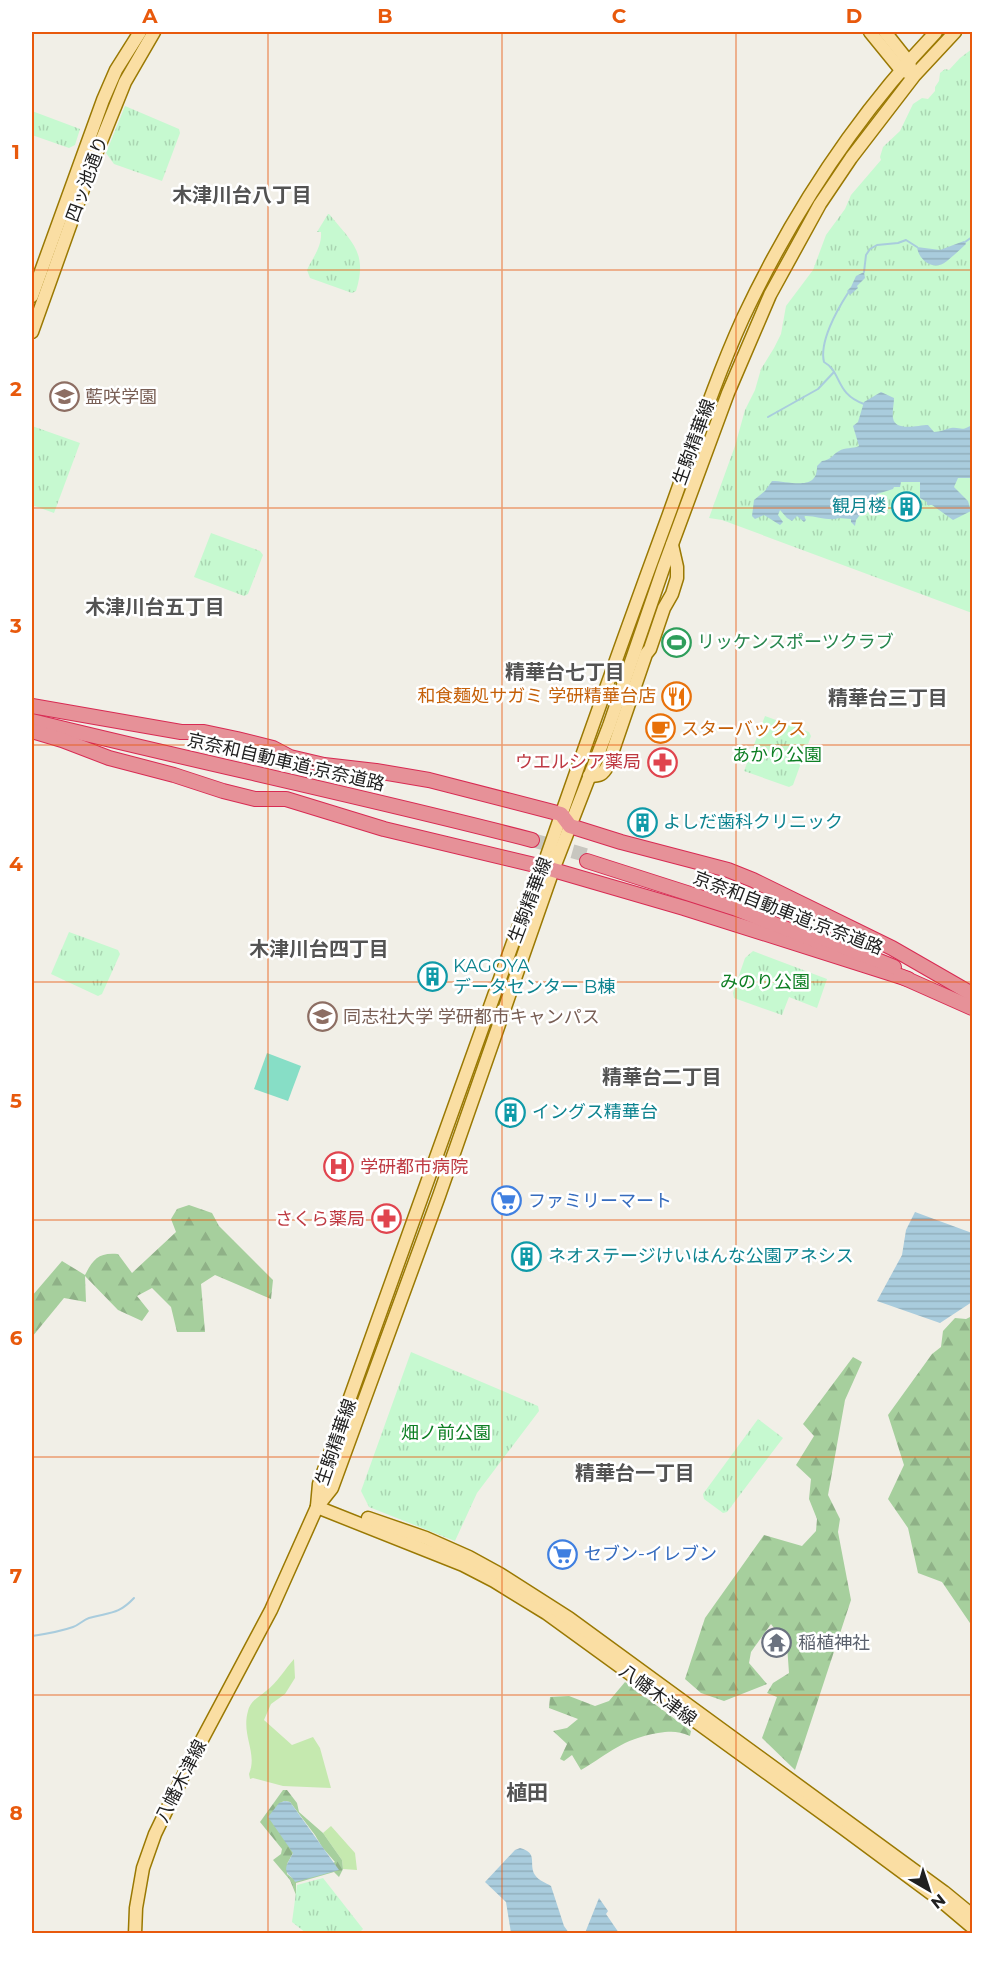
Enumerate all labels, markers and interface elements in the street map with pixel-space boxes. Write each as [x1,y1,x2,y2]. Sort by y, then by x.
text: A [141,4,158,28]
text: B [377,4,393,28]
text: C [612,4,627,28]
text: D [846,4,862,28]
street label: 四ッ池通り [61,133,113,225]
text: 1 [12,140,20,164]
district label: 木津川台八丁目 [172,183,312,207]
text: 2 [10,377,22,401]
school or university icon: 藍咲学園 [48,381,80,413]
place label: 藍咲学園 [85,386,157,408]
street label: 生駒精華線 [668,396,720,488]
building icon: 観月楼 [891,490,923,522]
place label: 観月楼 [832,495,886,517]
district label: 木津川台五丁目 [85,595,225,619]
text: 3 [9,614,22,638]
sports icon: リッケンスポーツクラブ [660,626,692,658]
place label: リッケンスポーツクラブ [697,631,894,653]
district label: 精華台七丁目 [505,660,625,684]
restaurant icon: 和食麺処サガミ 学研精華台店 [661,680,693,712]
place label: 和食麺処サガミ 学研精華台店 [417,685,656,707]
district label: 精華台三丁目 [828,686,948,710]
cafe icon: スターバックス [644,713,676,745]
place label: スターバックス [681,718,806,740]
street label: 京奈和自動車道;京奈道路 [185,729,387,795]
park label: あかり公園 [732,744,822,766]
pharmacy icon: ウエルシア薬局 [646,746,678,778]
place label: ウエルシア薬局 [515,751,641,773]
building icon: よしだ歯科クリニック [626,806,658,838]
place label: よしだ歯科クリニック [663,811,843,833]
text: 4 [9,852,23,876]
street label: 生駒精華線 [504,854,556,946]
street label: 京奈和自動車道;京奈道路 [690,867,886,959]
district label: 木津川台四丁目 [249,937,389,961]
place label: KAGOYA データセンター B棟 [453,955,615,998]
building icon: KAGOYA データセンター B棟 [416,960,448,992]
park label: みのり公園 [720,971,810,993]
school or university icon: 同志社大学 学研都市キャンパス [306,1001,338,1033]
place label: 同志社大学 学研都市キャンパス [343,1006,600,1028]
district label: 精華台二丁目 [602,1065,722,1089]
text: 5 [10,1089,22,1113]
building icon: イングス精華台 [495,1096,527,1128]
place label: イングス精華台 [532,1101,658,1123]
hospital icon: 学研都市病院 [323,1151,355,1183]
place label: 学研都市病院 [360,1156,468,1178]
supermarket icon: ファミリーマート [491,1185,523,1217]
place label: ファミリーマート [528,1190,672,1212]
pharmacy icon: さくら薬局 [370,1203,402,1235]
place label: さくら薬局 [275,1208,365,1230]
building icon: ネオステージけいはんな公園アネシス [511,1240,543,1272]
place label: ネオステージけいはんな公園アネシス [548,1245,854,1267]
text: 6 [10,1326,23,1350]
street label: 生駒精華線 [311,1396,361,1488]
park label: 畑ノ前公園 [401,1422,491,1444]
district label: 精華台一丁目 [575,1461,695,1485]
supermarket icon: セブン-イレブン [547,1538,579,1570]
place label: セブン-イレブン [584,1543,717,1565]
text: 7 [10,1564,22,1588]
temple icon: 稲植神社 [761,1627,793,1659]
place label: 稲植神社 [798,1632,870,1654]
street label: 八幡木津線 [615,1660,701,1730]
street label: 八幡木津線 [151,1736,211,1826]
district label: 植田 [506,1780,548,1805]
text: 8 [9,1801,23,1825]
north arrow [899,1860,959,1920]
text: N [927,1890,949,1913]

